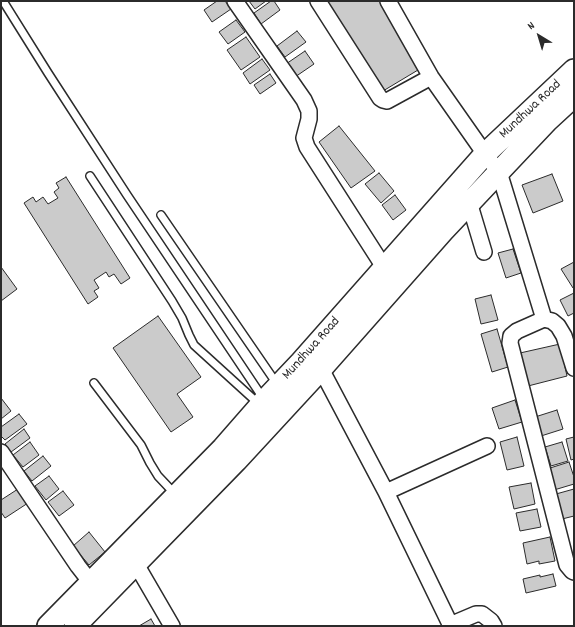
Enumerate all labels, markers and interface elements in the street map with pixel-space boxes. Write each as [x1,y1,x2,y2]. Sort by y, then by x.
north arrow [519,16,559,56]
text: N [525,19,539,35]
street label: Mundhwa Road [497,77,565,143]
street label: Mundhwa Road [279,314,345,384]

